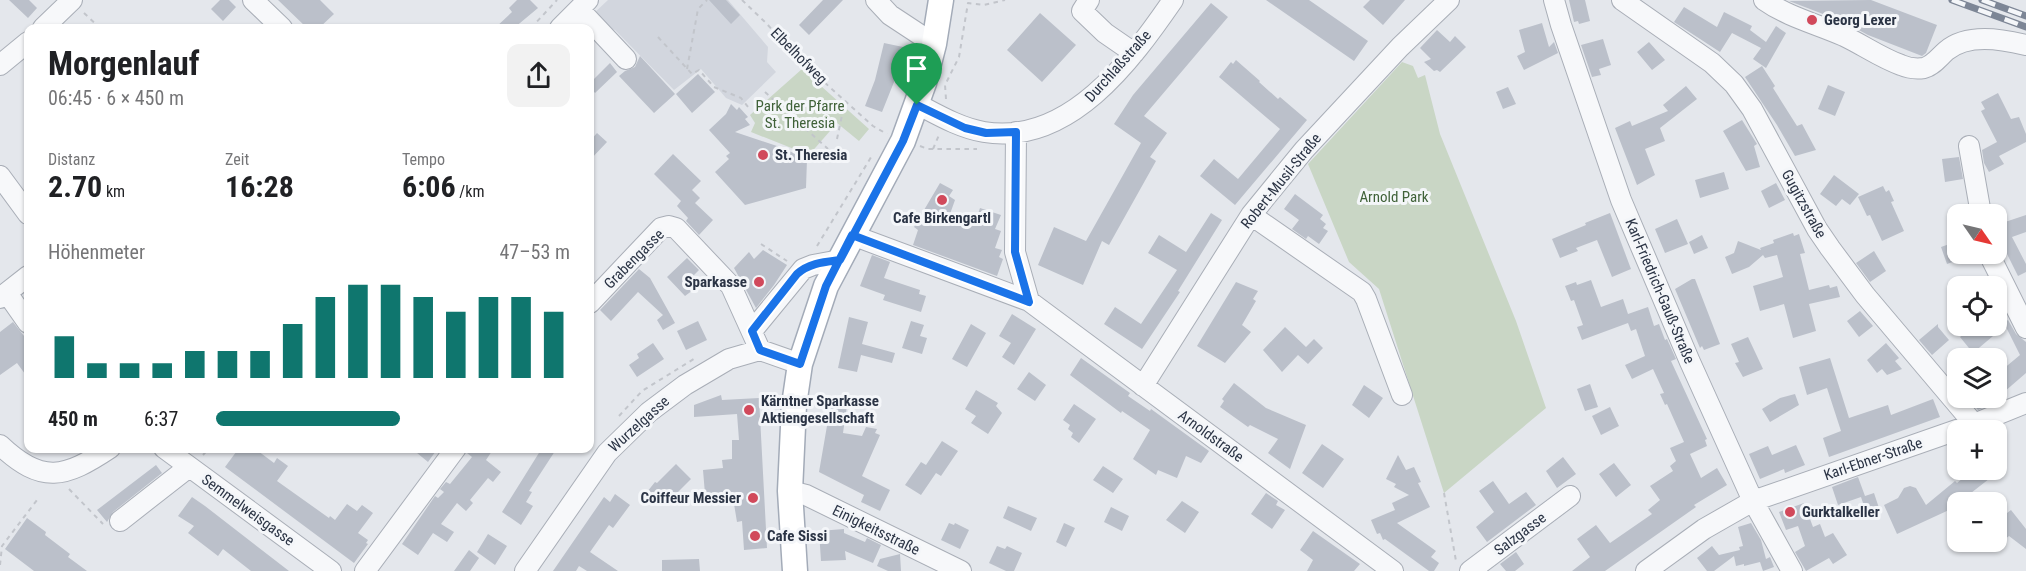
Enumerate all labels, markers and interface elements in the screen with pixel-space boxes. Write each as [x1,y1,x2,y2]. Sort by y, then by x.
place label: Georg Lexer [1824,11,1896,29]
marker: Georg Lexer [1805,13,1819,27]
street label: Elbelhofweg [767,24,831,88]
street label: Durchlaßstraße [1081,26,1155,106]
pin [891,43,942,105]
text: Morgenlauf [48,44,200,83]
button: share [507,44,570,107]
icon: arrive [900,52,933,85]
text: 06:45 · 6 × 450 m [48,86,184,110]
park label: Park der Pfarre St. Theresia [756,97,844,132]
street label: Robert-Musil-Straße [1237,130,1325,232]
place label: St. Theresia [775,146,847,164]
marker: St. Theresia [756,148,770,162]
text: Distanz [48,150,95,169]
text: Zeit [225,150,249,169]
text: Tempo [402,150,445,169]
street label: Gugitzstraße [1778,167,1830,241]
text: 2.70 [48,169,102,204]
text: 16:28 [225,169,294,204]
text: 6:06 [402,169,456,204]
text: km [102,182,125,201]
text: /km [456,182,485,201]
park label: Arnold Park [1359,188,1429,206]
marker: Cafe Birkengartl [935,193,949,207]
north arrow [1947,204,2007,264]
map controls [1947,204,2007,552]
place label: Cafe Birkengartl [893,209,991,227]
street label: Karl-Friedrich-Gauß-Straße [1621,216,1699,366]
street label: Grabengasse [600,225,668,293]
text: Höhenmeter [48,240,145,264]
text: 47–53 m [499,240,570,264]
place label: Sparkasse [684,273,747,291]
marker: Sparkasse [752,275,766,289]
button: locate [1947,276,2007,336]
button: layers [1947,348,2007,408]
street label: Wurzelgasse [605,392,673,456]
place label: Kärntner Sparkasse Aktiengesellschaft [761,392,879,427]
marker: Kärntner Sparkasse Aktiengesellschaft [742,403,756,417]
street label: Arnoldstraße [1175,406,1247,466]
text: 450 m [48,407,98,431]
text: 6:37 [144,407,178,431]
button: + [1947,420,2007,480]
street label: Karl-Ebner-Straße [1821,434,1925,484]
street label: Semmelweisgasse [198,470,298,550]
place label: Coiffeur Messier [640,489,741,507]
marker: Coiffeur Messier [746,491,760,505]
button: − [1947,492,2007,552]
street label: Einigkeitsstraße [829,501,923,559]
place label: Gurktalkeller [1802,503,1880,521]
marker: Gurktalkeller [1783,505,1797,519]
street label: Salzgasse [1491,509,1549,559]
place label: Cafe Sissi [767,527,827,545]
marker: Cafe Sissi [748,529,762,543]

